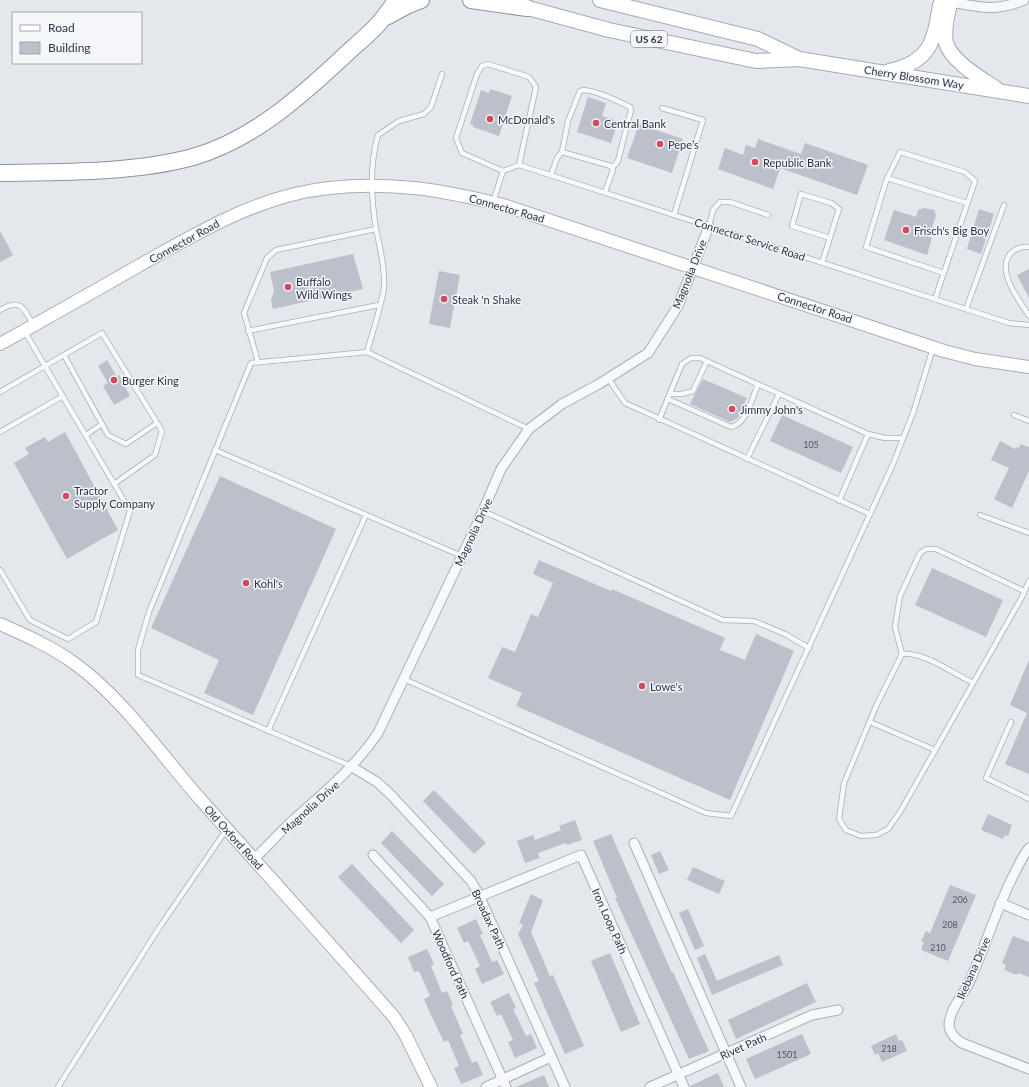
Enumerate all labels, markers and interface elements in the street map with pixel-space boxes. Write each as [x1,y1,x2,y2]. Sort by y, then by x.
legend [12,12,142,64]
text: Road [48,20,75,35]
road number: US 62 [631,31,667,47]
text: Building [48,40,91,55]
street label: Cherry Blossom Way [863,63,965,91]
place label: McDonald's [498,113,555,126]
marker: McDonald's [485,114,495,124]
place label: Central Bank [604,117,666,130]
marker: Central Bank [591,118,601,128]
place label: Pepe’s [668,138,699,151]
marker: Pepe’s [655,139,665,149]
place label: Republic Bank [763,156,832,169]
marker: Republic Bank [750,157,760,167]
street label: Connector Road [468,191,546,225]
street label: Connector Service Road [693,215,807,263]
street label: Connector Road [147,216,221,266]
place label: Frisch's Big Boy [914,224,989,237]
marker: Frisch's Big Boy [901,225,911,235]
street label: Magnolia Drive [669,237,709,310]
place label: Buffalo Wild Wings [296,275,352,301]
marker: Buffalo Wild Wings [283,282,293,292]
street label: Connector Road [776,289,854,325]
place label: Steak 'n Shake [452,293,521,306]
marker: Steak 'n Shake [439,294,449,304]
place label: Burger King [122,374,179,387]
marker: Burger King [109,375,119,385]
place label: Jimmy John's [740,403,803,416]
marker: Jimmy John's [727,404,737,414]
house number: 105 [803,439,819,450]
place label: Tractor Supply Company [74,484,155,510]
marker: Tractor Supply Company [61,491,71,501]
street label: Magnolia Drive [452,496,494,568]
place label: Kohl's [254,577,283,590]
marker: Kohl's [241,578,251,588]
place label: Lowe's [650,680,683,693]
marker: Lowe's [637,681,647,691]
street label: Magnolia Drive [278,778,342,836]
street label: Old Oxford Road [202,802,266,872]
street label: Iron Loop Path [590,886,630,956]
street label: Broadax Path [470,887,508,951]
house number: 206 [952,894,968,905]
house number: 208 [942,919,958,930]
street label: Woodford Path [430,928,472,1000]
street label: Ikebana Drive [954,935,993,1001]
house number: 210 [930,942,946,953]
street label: Rivet Path [718,1030,768,1062]
house number: 218 [881,1043,897,1054]
house number: 1501 [777,1049,797,1060]

